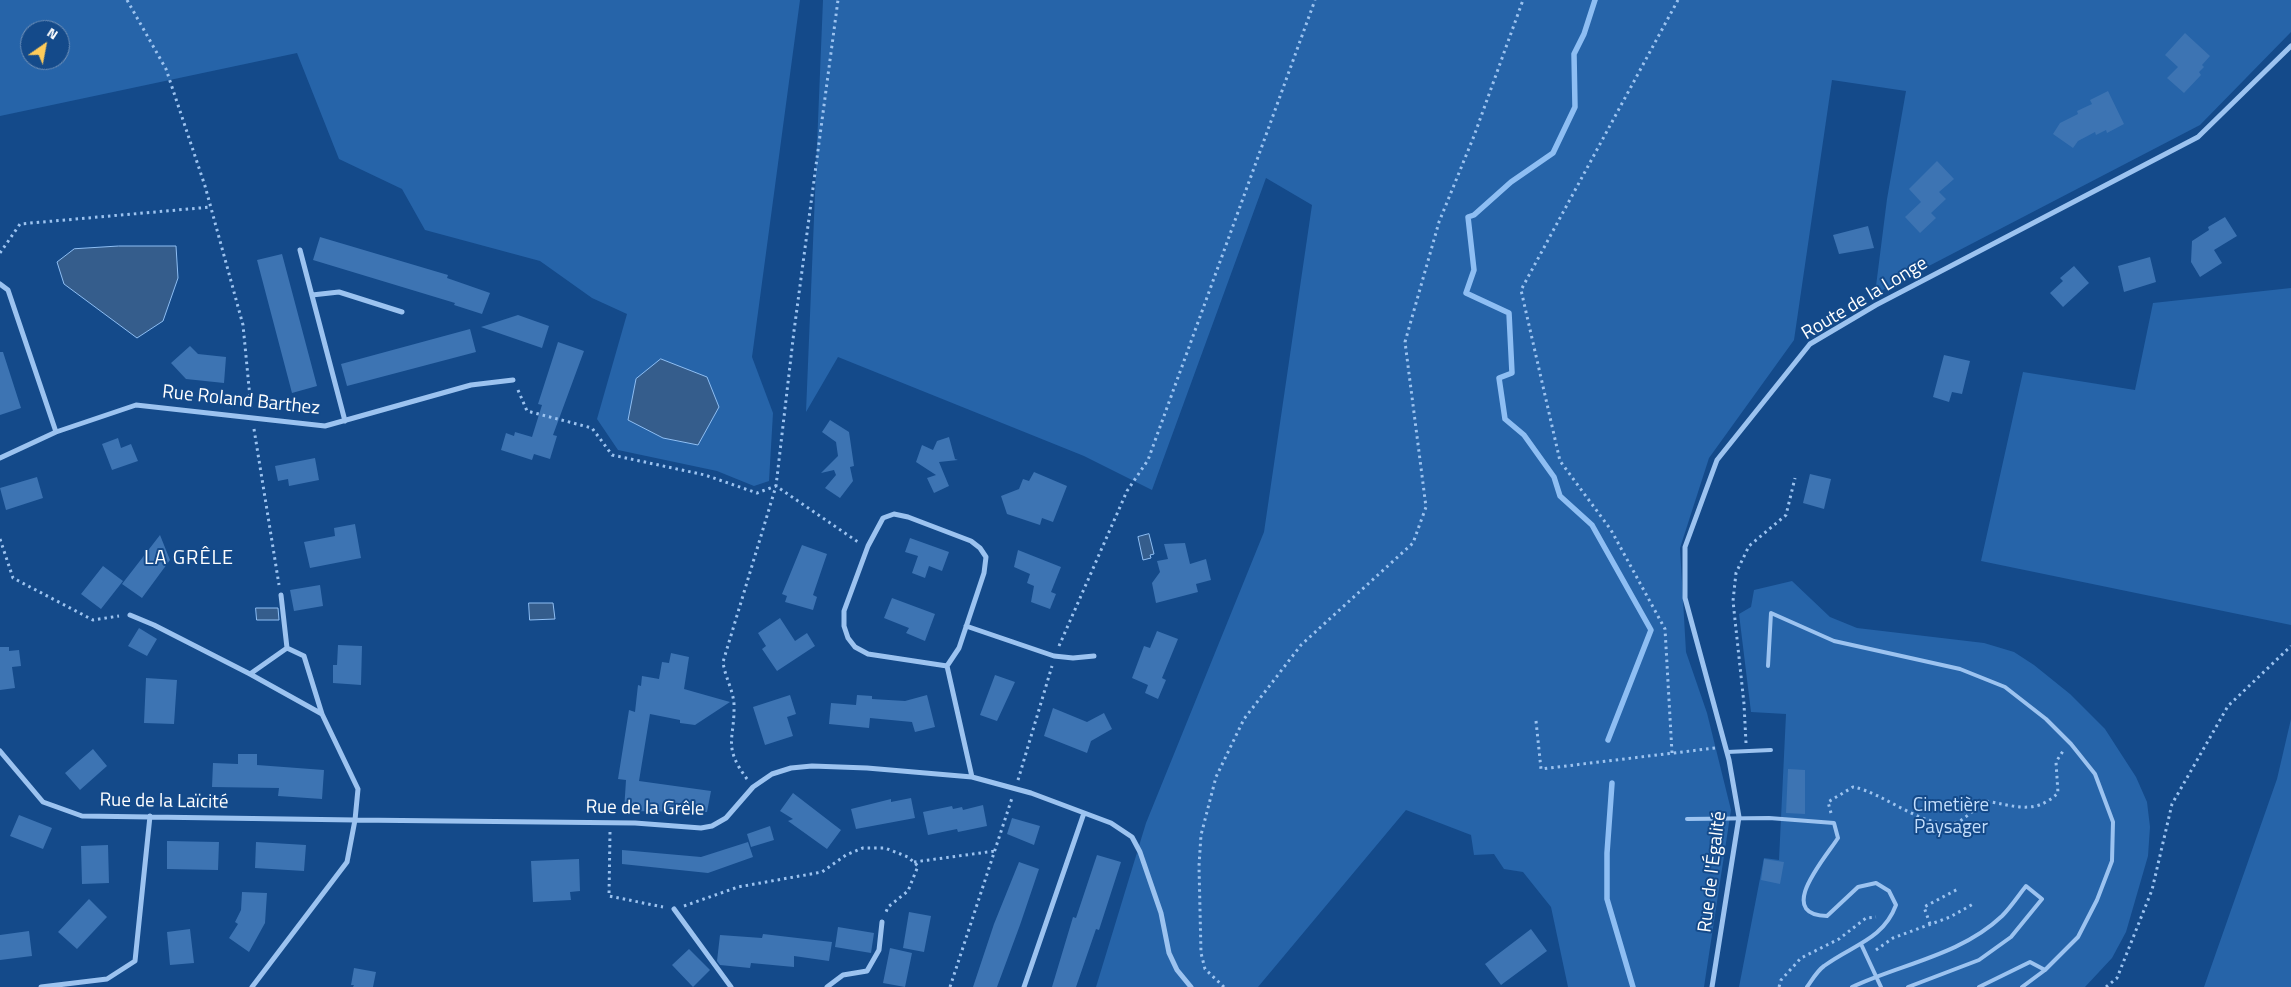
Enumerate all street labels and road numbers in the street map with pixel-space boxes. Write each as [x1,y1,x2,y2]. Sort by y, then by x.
street label: Route de la Longe [1798,253,1932,345]
street label: Rue Roland Barthez [161,381,321,421]
street label: Rue de la Laïcité [99,789,229,815]
street label: Rue de la Grêle [585,797,705,821]
street label: Rue de l'Égalité [1694,810,1732,934]

